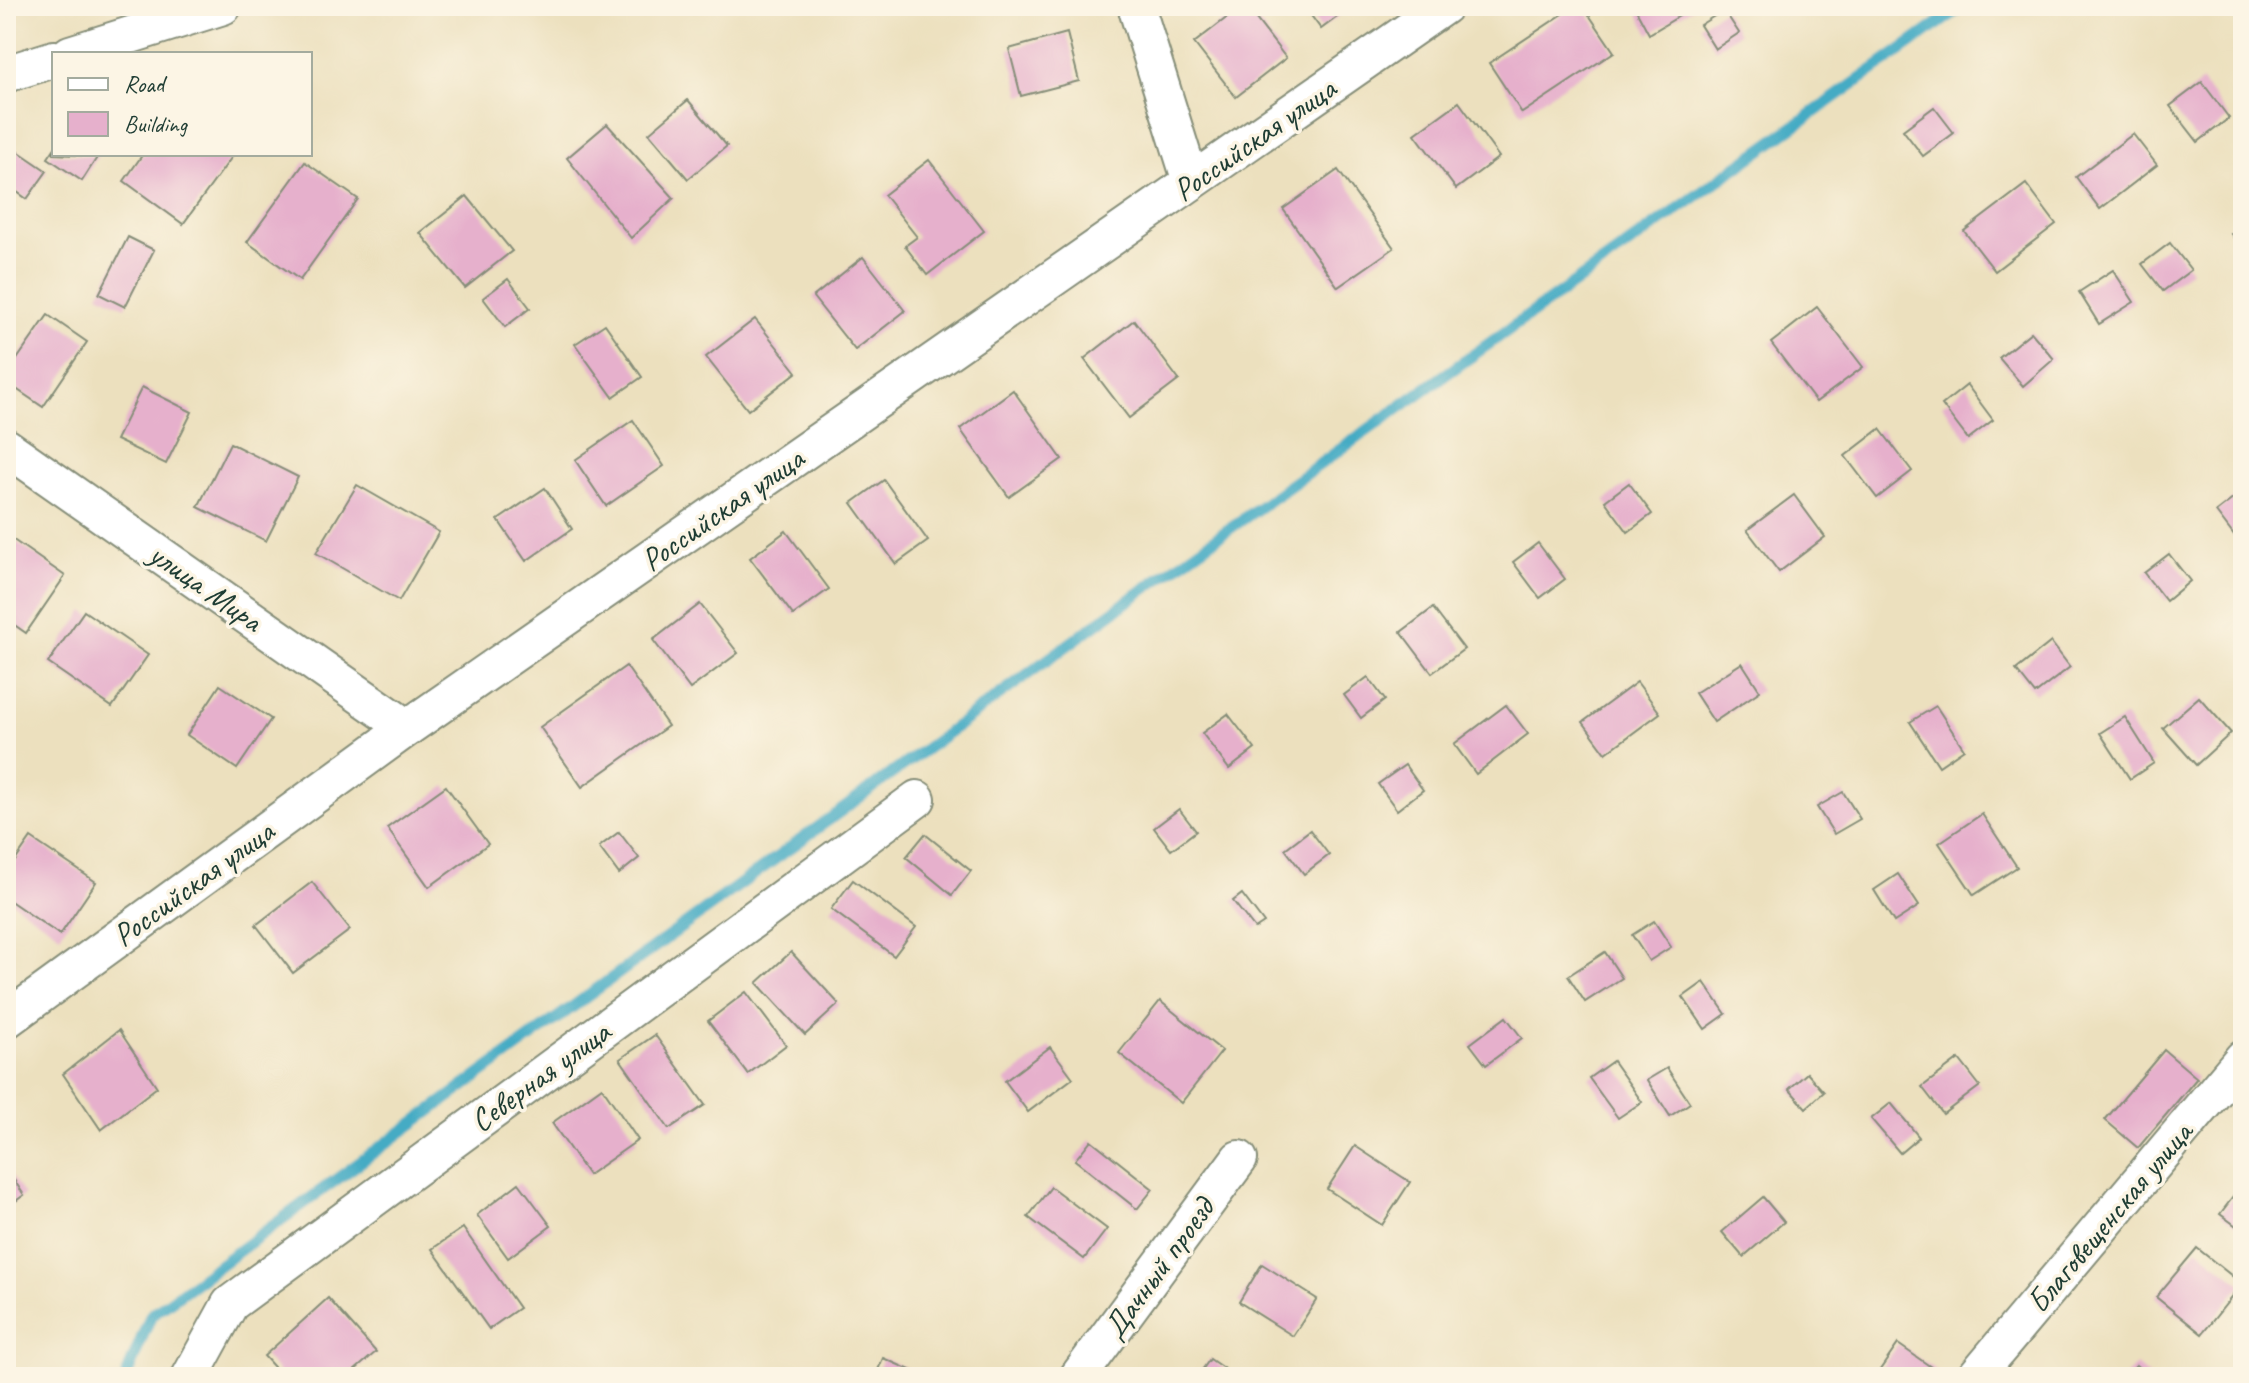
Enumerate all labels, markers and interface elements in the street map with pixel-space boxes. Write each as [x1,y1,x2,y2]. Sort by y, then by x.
legend [52,52,312,156]
street label: Российская улица [1165,67,1345,211]
text: Road [124,69,168,99]
text: Building [124,109,189,139]
street label: Российская улица [633,437,813,581]
street label: улица Мира [140,533,272,642]
street label: Российская улица [105,810,284,956]
street label: Северная улица [462,1011,620,1141]
street label: Благовещенская улица [2017,1111,2203,1321]
street label: Дачный проезд [1093,1188,1225,1347]

